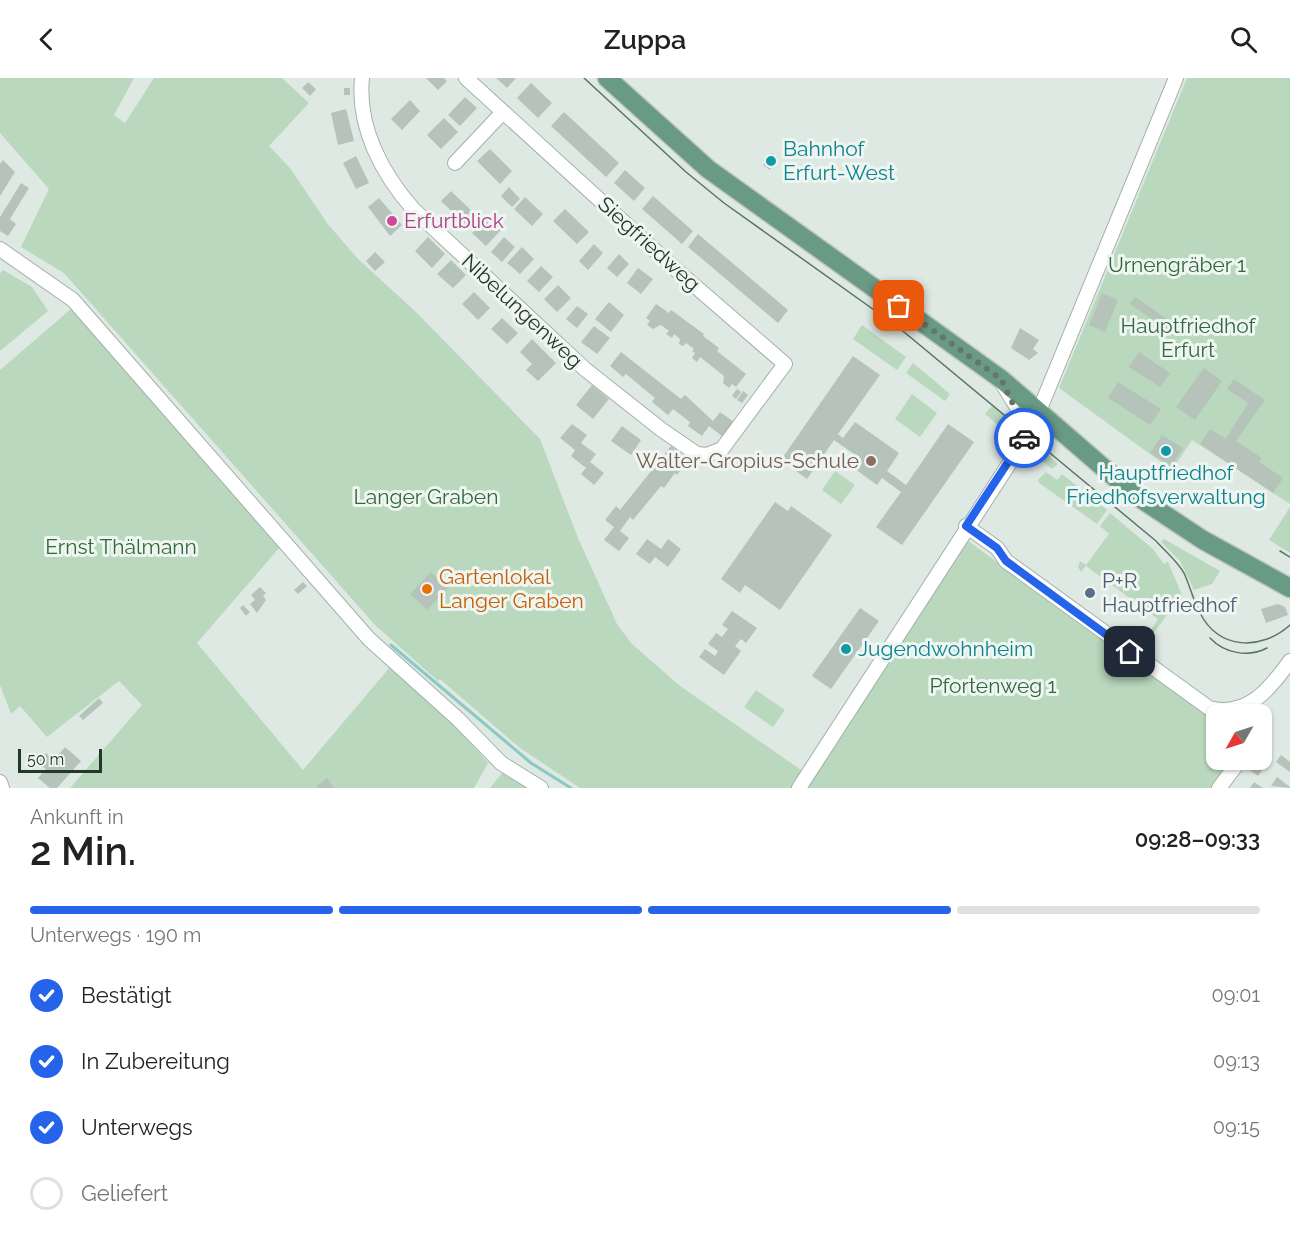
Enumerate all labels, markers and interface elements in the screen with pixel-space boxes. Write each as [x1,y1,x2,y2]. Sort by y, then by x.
icon: back [30,23,63,56]
icon: search [1227,23,1260,56]
text: Zuppa [604,24,686,55]
place label: Bahnhof Erfurt-West [783,136,895,185]
marker: Bahnhof Erfurt-West [764,154,778,168]
street label: Siegfriedweg [593,191,706,296]
place label: Erfurtblick [404,208,504,233]
marker: Erfurtblick [385,214,399,228]
street label: Nibelungenweg [457,248,588,373]
park label: Urnengräber 1 [1108,252,1246,277]
pin [873,280,924,331]
icon: bag [882,289,915,322]
park label: Hauptfriedhof Erfurt [1121,313,1257,362]
courier [994,408,1054,468]
icon: car [1008,422,1041,455]
marker: Hauptfriedhof Friedhofsverwaltung [1159,444,1173,458]
place label: Walter-Gropius-Schule [636,448,859,473]
marker: Walter-Gropius-Schule [864,454,878,468]
place label: Hauptfriedhof Friedhofsverwaltung [1066,460,1266,509]
park label: Langer Graben [354,484,498,509]
park label: Ernst Thälmann [45,534,197,559]
place label: Gartenlokal Langer Graben [439,564,584,613]
place label: P+R Hauptfriedhof [1102,568,1238,617]
marker: Gartenlokal Langer Graben [420,582,434,596]
marker: P+R Hauptfriedhof [1083,586,1097,600]
pin [1104,626,1155,677]
icon: home [1113,635,1146,668]
place label: Jugendwohnheim [858,636,1033,661]
marker: Jugendwohnheim [839,642,853,656]
park label: Pfortenweg 1 [929,673,1057,698]
north arrow [1206,704,1272,770]
map controls [1206,704,1272,770]
scale bar [18,746,102,774]
text: 50 m [27,750,64,769]
text: Ankunft in [30,805,124,829]
text: 09:28–09:33 [1135,826,1260,852]
text: 2 Min. [30,828,136,874]
text: Unterwegs · 190 m [30,923,201,947]
icon: check [30,979,63,1012]
text: Bestätigt [81,982,172,1008]
text: 09:01 [1211,983,1260,1007]
icon: check [30,1045,63,1078]
text: In Zubereitung [81,1048,230,1074]
text: 09:13 [1213,1049,1260,1073]
icon: check [30,1111,63,1144]
text: Unterwegs [81,1114,193,1140]
text: 09:15 [1213,1115,1260,1139]
text: Geliefert [81,1180,168,1206]

